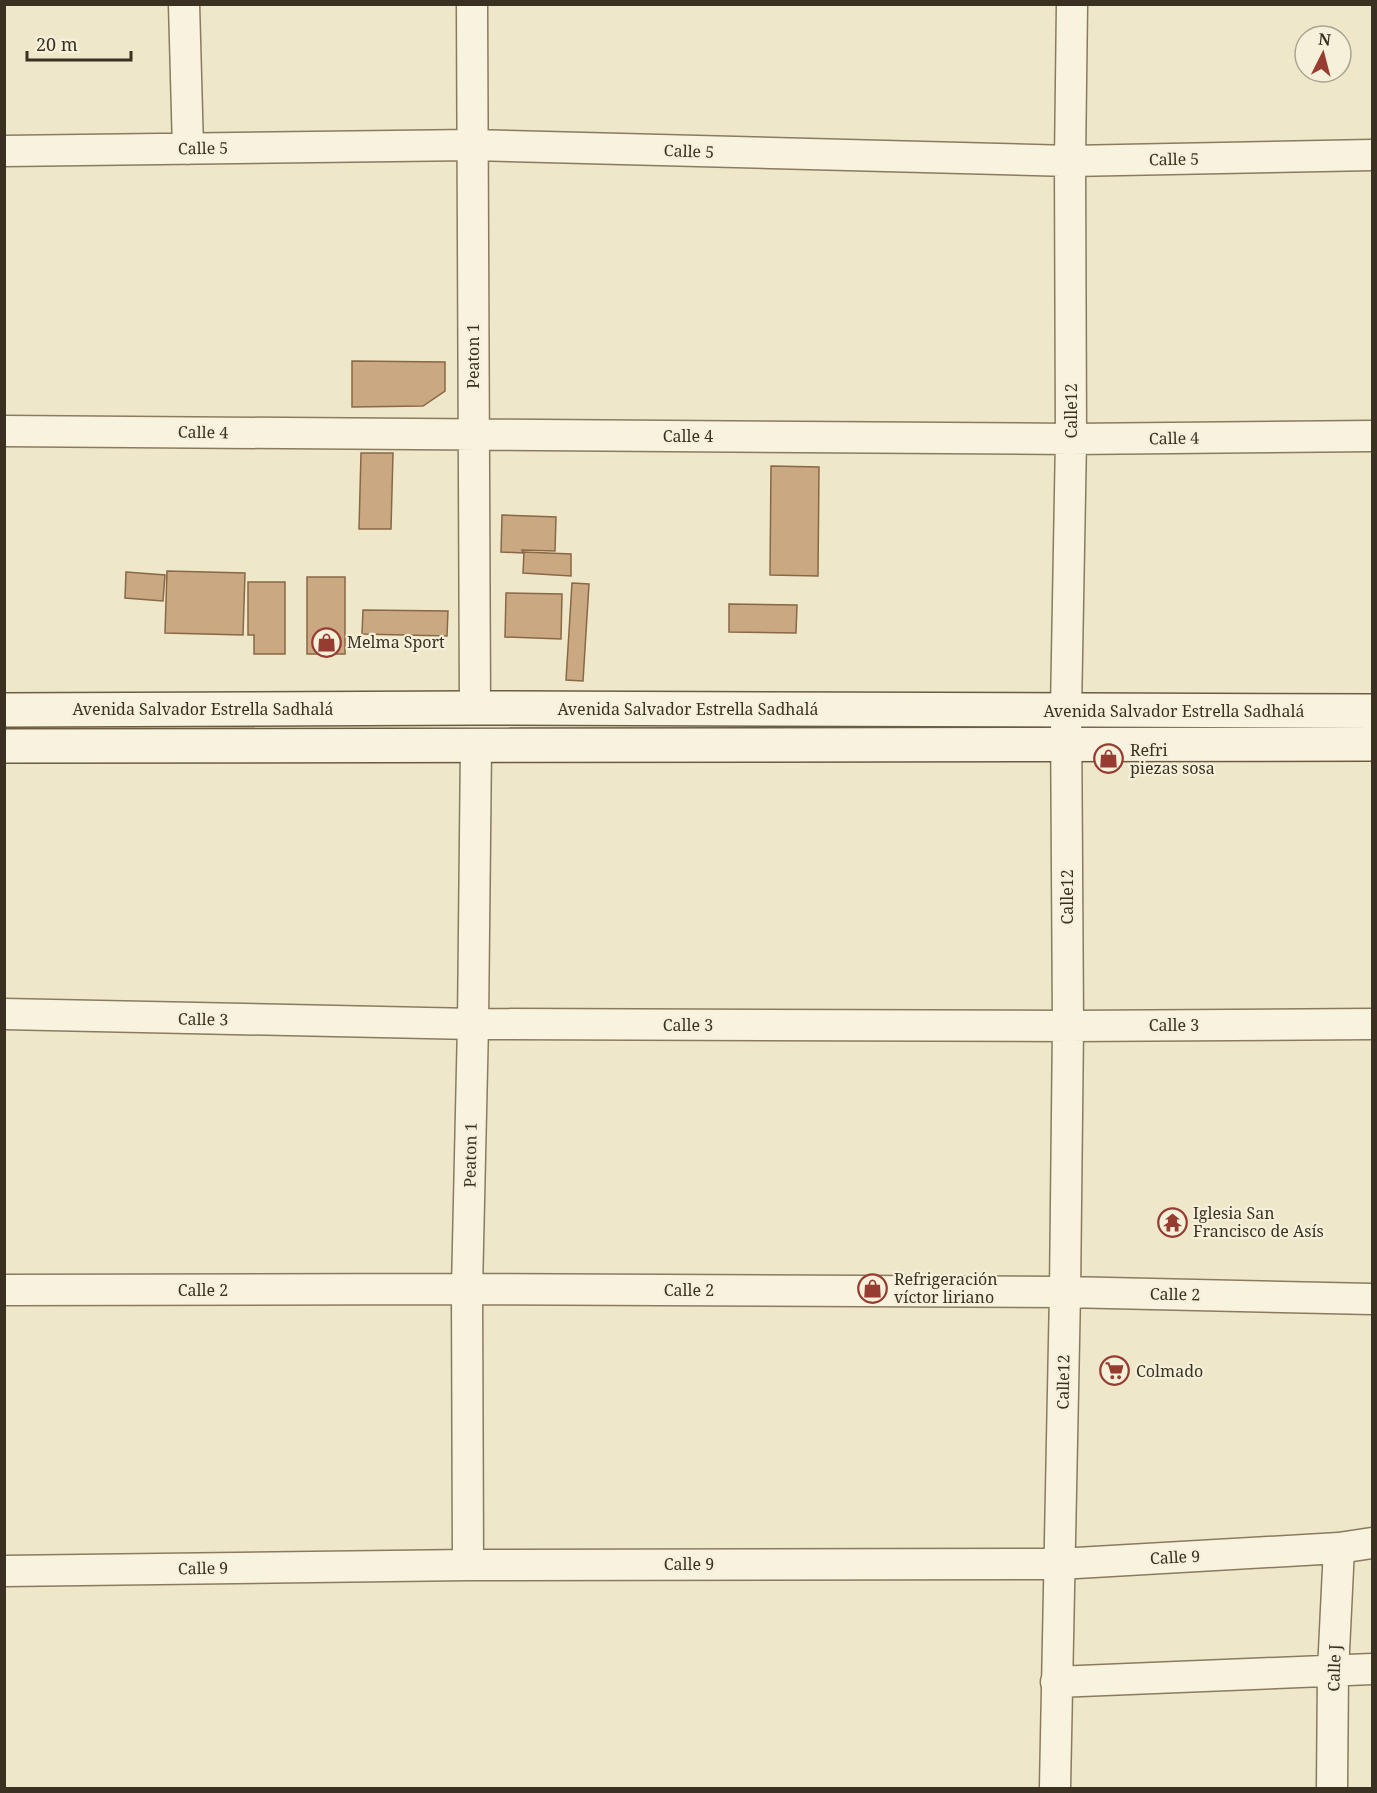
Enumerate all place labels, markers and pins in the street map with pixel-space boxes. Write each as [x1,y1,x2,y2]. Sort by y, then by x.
shop icon: Melma Sport [310,626,342,658]
place label: Melma Sport [347,631,445,653]
place label: Refri piezas sosa [1130,739,1215,779]
shop icon: Refri piezas sosa [1093,743,1125,775]
place label: Iglesia San Francisco de Asís [1193,1202,1324,1242]
temple icon: Iglesia San Francisco de Asís [1156,1206,1188,1238]
place label: Refrigeración víctor liriano [894,1268,998,1308]
shop icon: Refrigeración víctor liriano [857,1272,889,1304]
supermarket icon: Colmado [1099,1355,1131,1387]
place label: Colmado [1136,1360,1203,1382]

